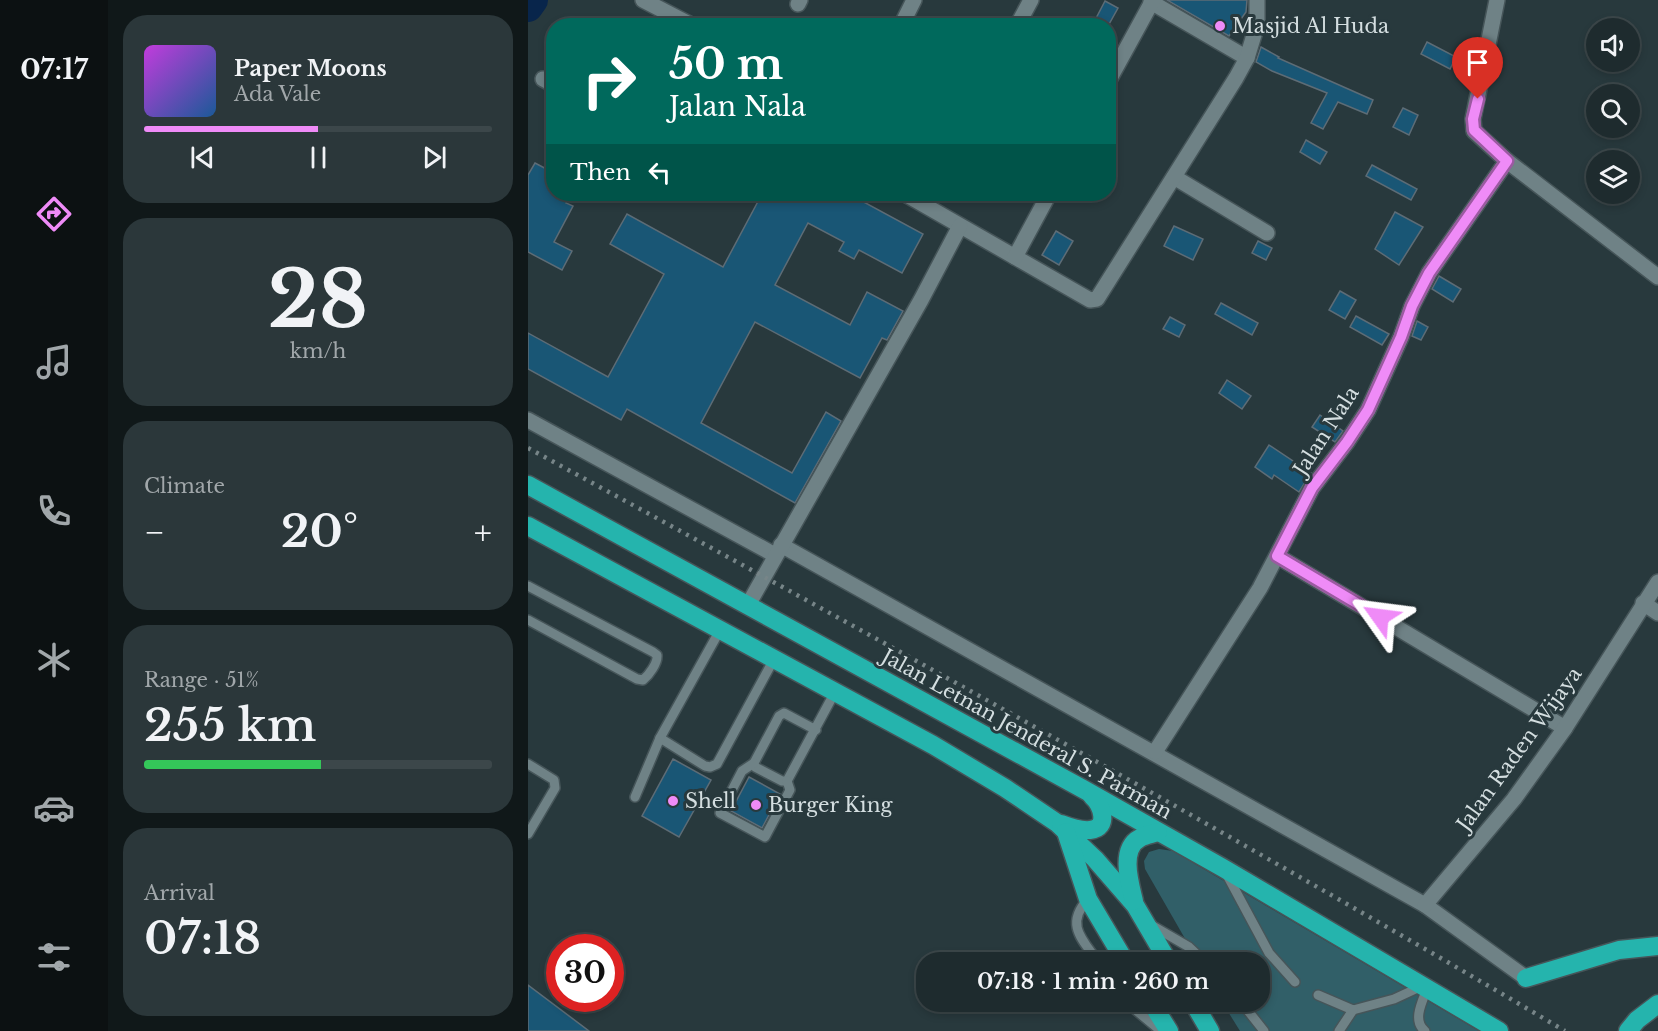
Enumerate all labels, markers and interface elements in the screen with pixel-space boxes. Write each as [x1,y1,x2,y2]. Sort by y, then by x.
place label: Masjid Al Huda [1232,14,1390,38]
map controls [1586,18,1640,204]
button: sound [1586,18,1640,72]
marker: Masjid Al Huda [1213,19,1227,33]
pin [1452,37,1503,99]
text: 50 m [669,38,783,90]
icon: right [570,42,648,120]
icon: arrive [1461,46,1494,79]
text: 07:17 [20,53,88,86]
text: Paper Moons [234,55,387,82]
text: Ada Vale [234,82,321,106]
button: search [1586,84,1640,138]
text: Jalan Nala [669,90,806,123]
icon: previous [186,141,219,174]
icon: pause [302,141,335,174]
icon: next [418,141,451,174]
button: layers [1586,150,1640,204]
icon: left [643,156,676,189]
text: Then [570,159,631,186]
icon: directions [33,193,75,235]
text: 28 [268,251,368,348]
text: km/h [290,339,346,363]
icon: music [33,341,75,383]
street label: Jalan Nala [1287,381,1364,483]
text: Climate [144,474,225,498]
icon: phone [33,490,75,532]
text: 20° [281,503,358,559]
text: − [144,512,165,553]
text: + [474,512,492,553]
position arrow [1348,585,1412,649]
icon: climate [33,639,75,681]
street label: Jalan Letnan Jenderal S. Parman [875,642,1177,824]
street label: Jalan Raden Wijaya [1450,662,1587,838]
text: Range · 51% [144,668,259,692]
text: 255 km [144,697,316,753]
icon: car [33,787,75,829]
place label: Shell [685,789,736,813]
place label: Burger King [768,793,893,817]
marker: Shell [666,794,680,808]
marker: Burger King [749,798,763,812]
text: Arrival [144,881,215,905]
text: 07:18 [144,910,261,966]
speed limit sign: 30 [546,934,624,1012]
icon: filters [33,936,75,978]
text: 07:18 · 1 min · 260 m [977,968,1209,995]

